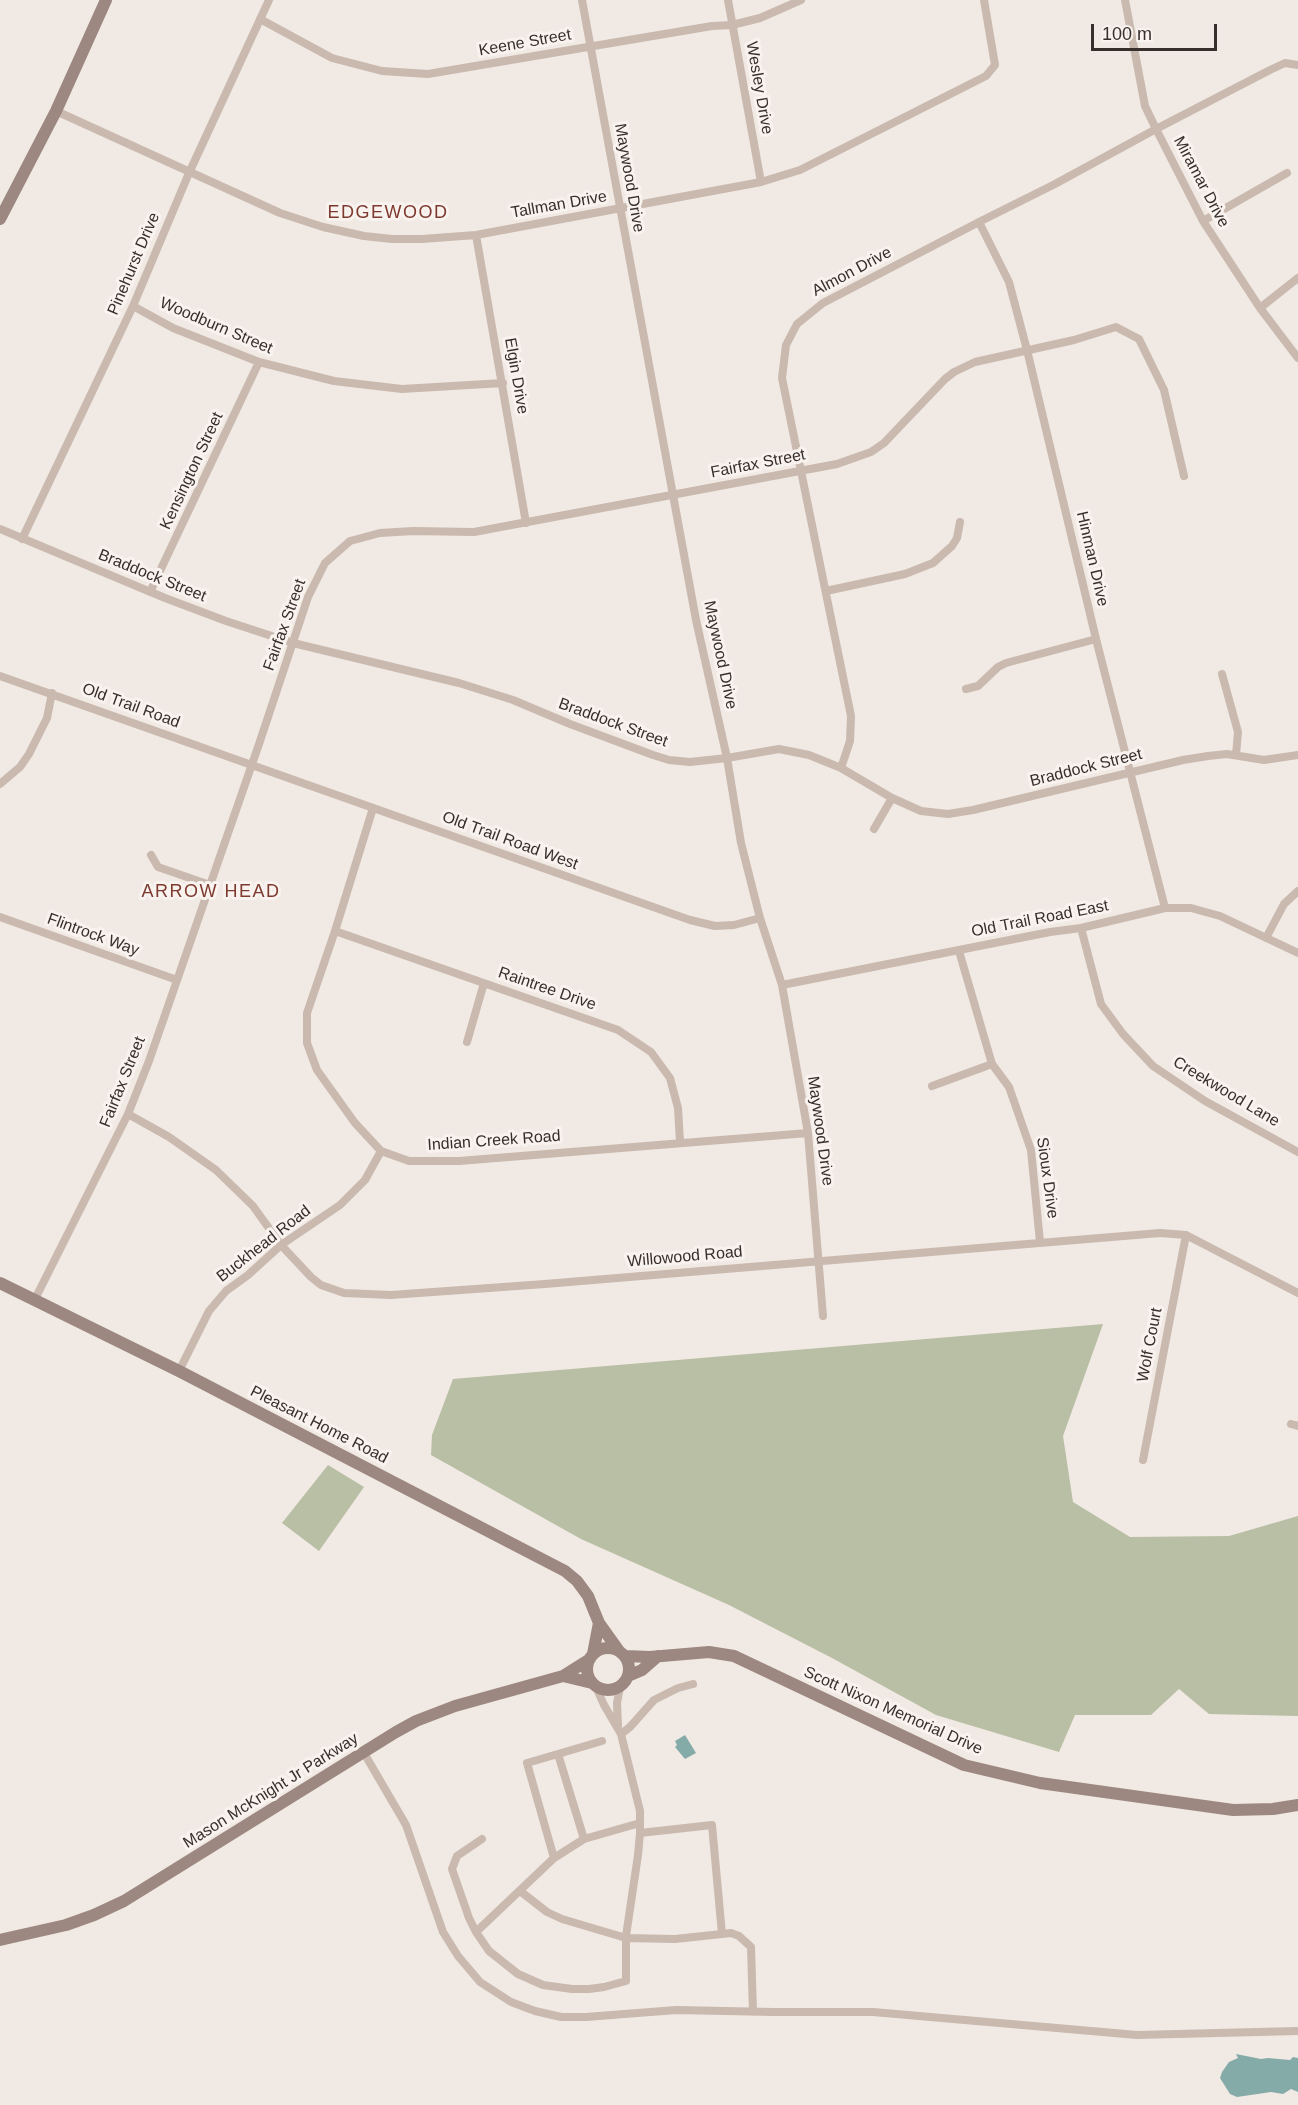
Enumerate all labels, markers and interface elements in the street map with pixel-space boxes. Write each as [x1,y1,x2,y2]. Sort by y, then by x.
scale bar [1094,12,1220,50]
text: 100 m [1102,24,1152,44]
street label: Keene Street [477,25,573,61]
street label: Wesley Drive [741,40,777,136]
street label: Maywood Drive [610,122,648,234]
street label: Miramar Drive [1169,133,1233,231]
street label: Tallman Drive [510,187,608,223]
district label: EDGEWOOD [327,202,449,224]
street label: Pinehurst Drive [104,210,164,318]
street label: Almon Drive [809,243,895,301]
street label: Woodburn Street [157,294,275,358]
street label: Elgin Drive [500,336,532,416]
street label: Kensington Street [156,409,228,533]
street label: Fairfax Street [709,445,807,483]
street label: Hinman Drive [1072,510,1112,608]
street label: Braddock Street [95,546,209,606]
street label: Fairfax Street [260,577,310,673]
street label: Maywood Drive [699,599,741,711]
street label: Old Trail Road [80,679,182,733]
street label: Braddock Street [556,694,670,752]
street label: Braddock Street [1028,745,1144,791]
street label: Old Trail Road West [439,807,581,875]
district label: ARROW HEAD [141,881,281,903]
street label: Old Trail Road East [970,896,1110,942]
street label: Flintrock Way [44,910,142,960]
street label: Raintree Drive [496,963,598,1015]
street label: Fairfax Street [96,1034,150,1130]
street label: Creekwood Lane [1169,1053,1283,1131]
street label: Maywood Drive [803,1075,837,1187]
street label: Indian Creek Road [427,1127,561,1155]
street label: Sioux Drive [1032,1136,1062,1220]
street label: Buckhead Road [213,1201,315,1287]
street label: Willowood Road [627,1242,743,1272]
street label: Wolf Court [1133,1306,1167,1384]
street label: Pleasant Home Road [247,1382,391,1468]
street label: Scott Nixon Memorial Drive [801,1663,985,1759]
street label: Mason McKnight Jr Parkway [180,1729,362,1853]

